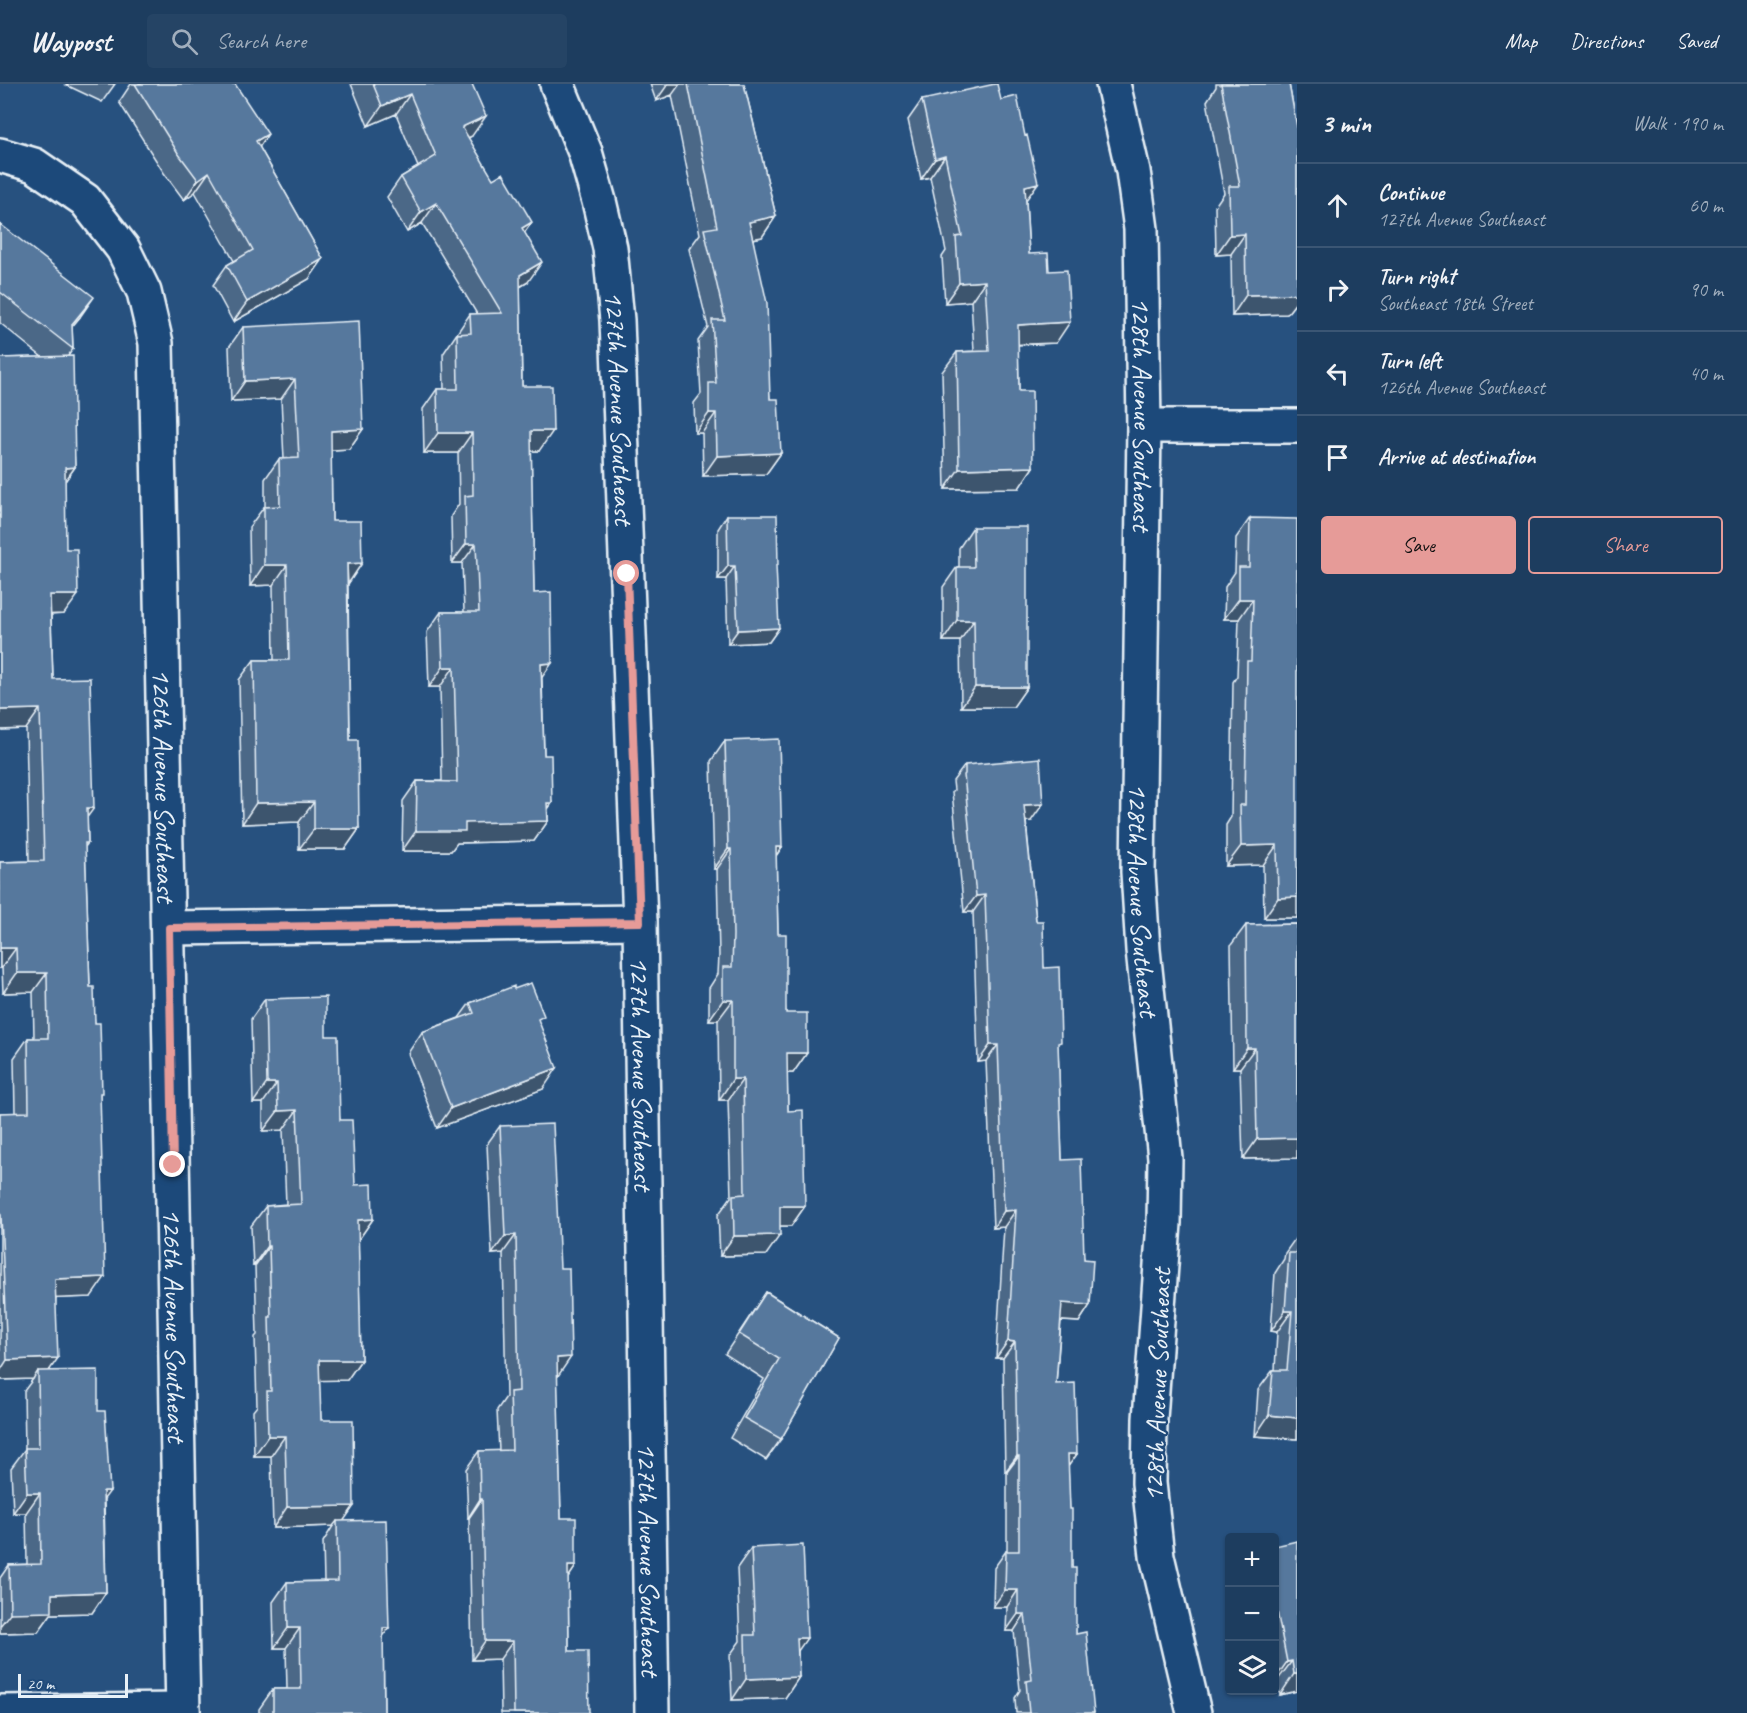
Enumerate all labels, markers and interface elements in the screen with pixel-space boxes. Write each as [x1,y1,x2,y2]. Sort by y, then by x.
search box [147,14,567,68]
text: Waypost [30,24,111,59]
icon: search [168,25,201,58]
text: Search here [216,27,306,55]
text: Map [1505,28,1537,54]
text: Directions [1570,28,1643,54]
text: Saved [1676,28,1717,54]
text: 3 min [1321,107,1371,140]
text: Walk · 190 m [1633,111,1723,136]
text: Continue [1378,179,1444,207]
icon: ahead [1321,189,1354,222]
text: 60 m [1689,193,1723,218]
text: 127th Avenue Southeast [1378,207,1545,232]
text: Turn right [1378,263,1455,291]
icon: right [1321,273,1354,306]
text: 90 m [1689,277,1723,302]
street label: 127th Avenue Southeast [597,289,642,528]
text: Southeast 18th Street [1378,291,1533,316]
street label: 128th Avenue Southeast [1125,297,1162,534]
text: Turn left [1378,347,1442,375]
icon: left [1321,357,1354,390]
text: 40 m [1689,361,1723,386]
text: 126th Avenue Southeast [1378,375,1545,400]
icon: arrive [1321,441,1354,474]
text: Arrive at destination [1378,443,1535,471]
button: Save [1321,516,1516,574]
button: Share [1528,516,1723,574]
route start [613,560,639,586]
street label: 126th Avenue Southeast [145,668,185,905]
street label: 128th Avenue Southeast [1120,783,1168,1021]
street label: 127th Avenue Southeast [623,956,662,1193]
route end [159,1151,185,1177]
street label: 126th Avenue Southeast [156,1208,195,1445]
street label: 128th Avenue Southeast [1135,1265,1179,1502]
street label: 127th Avenue Southeast [630,1442,669,1679]
map controls [1225,1533,1279,1695]
button: + [1225,1533,1279,1587]
button: − [1225,1587,1279,1641]
button: layers [1225,1641,1279,1695]
scale bar [18,1671,128,1698]
text: 20 m [27,1674,54,1694]

